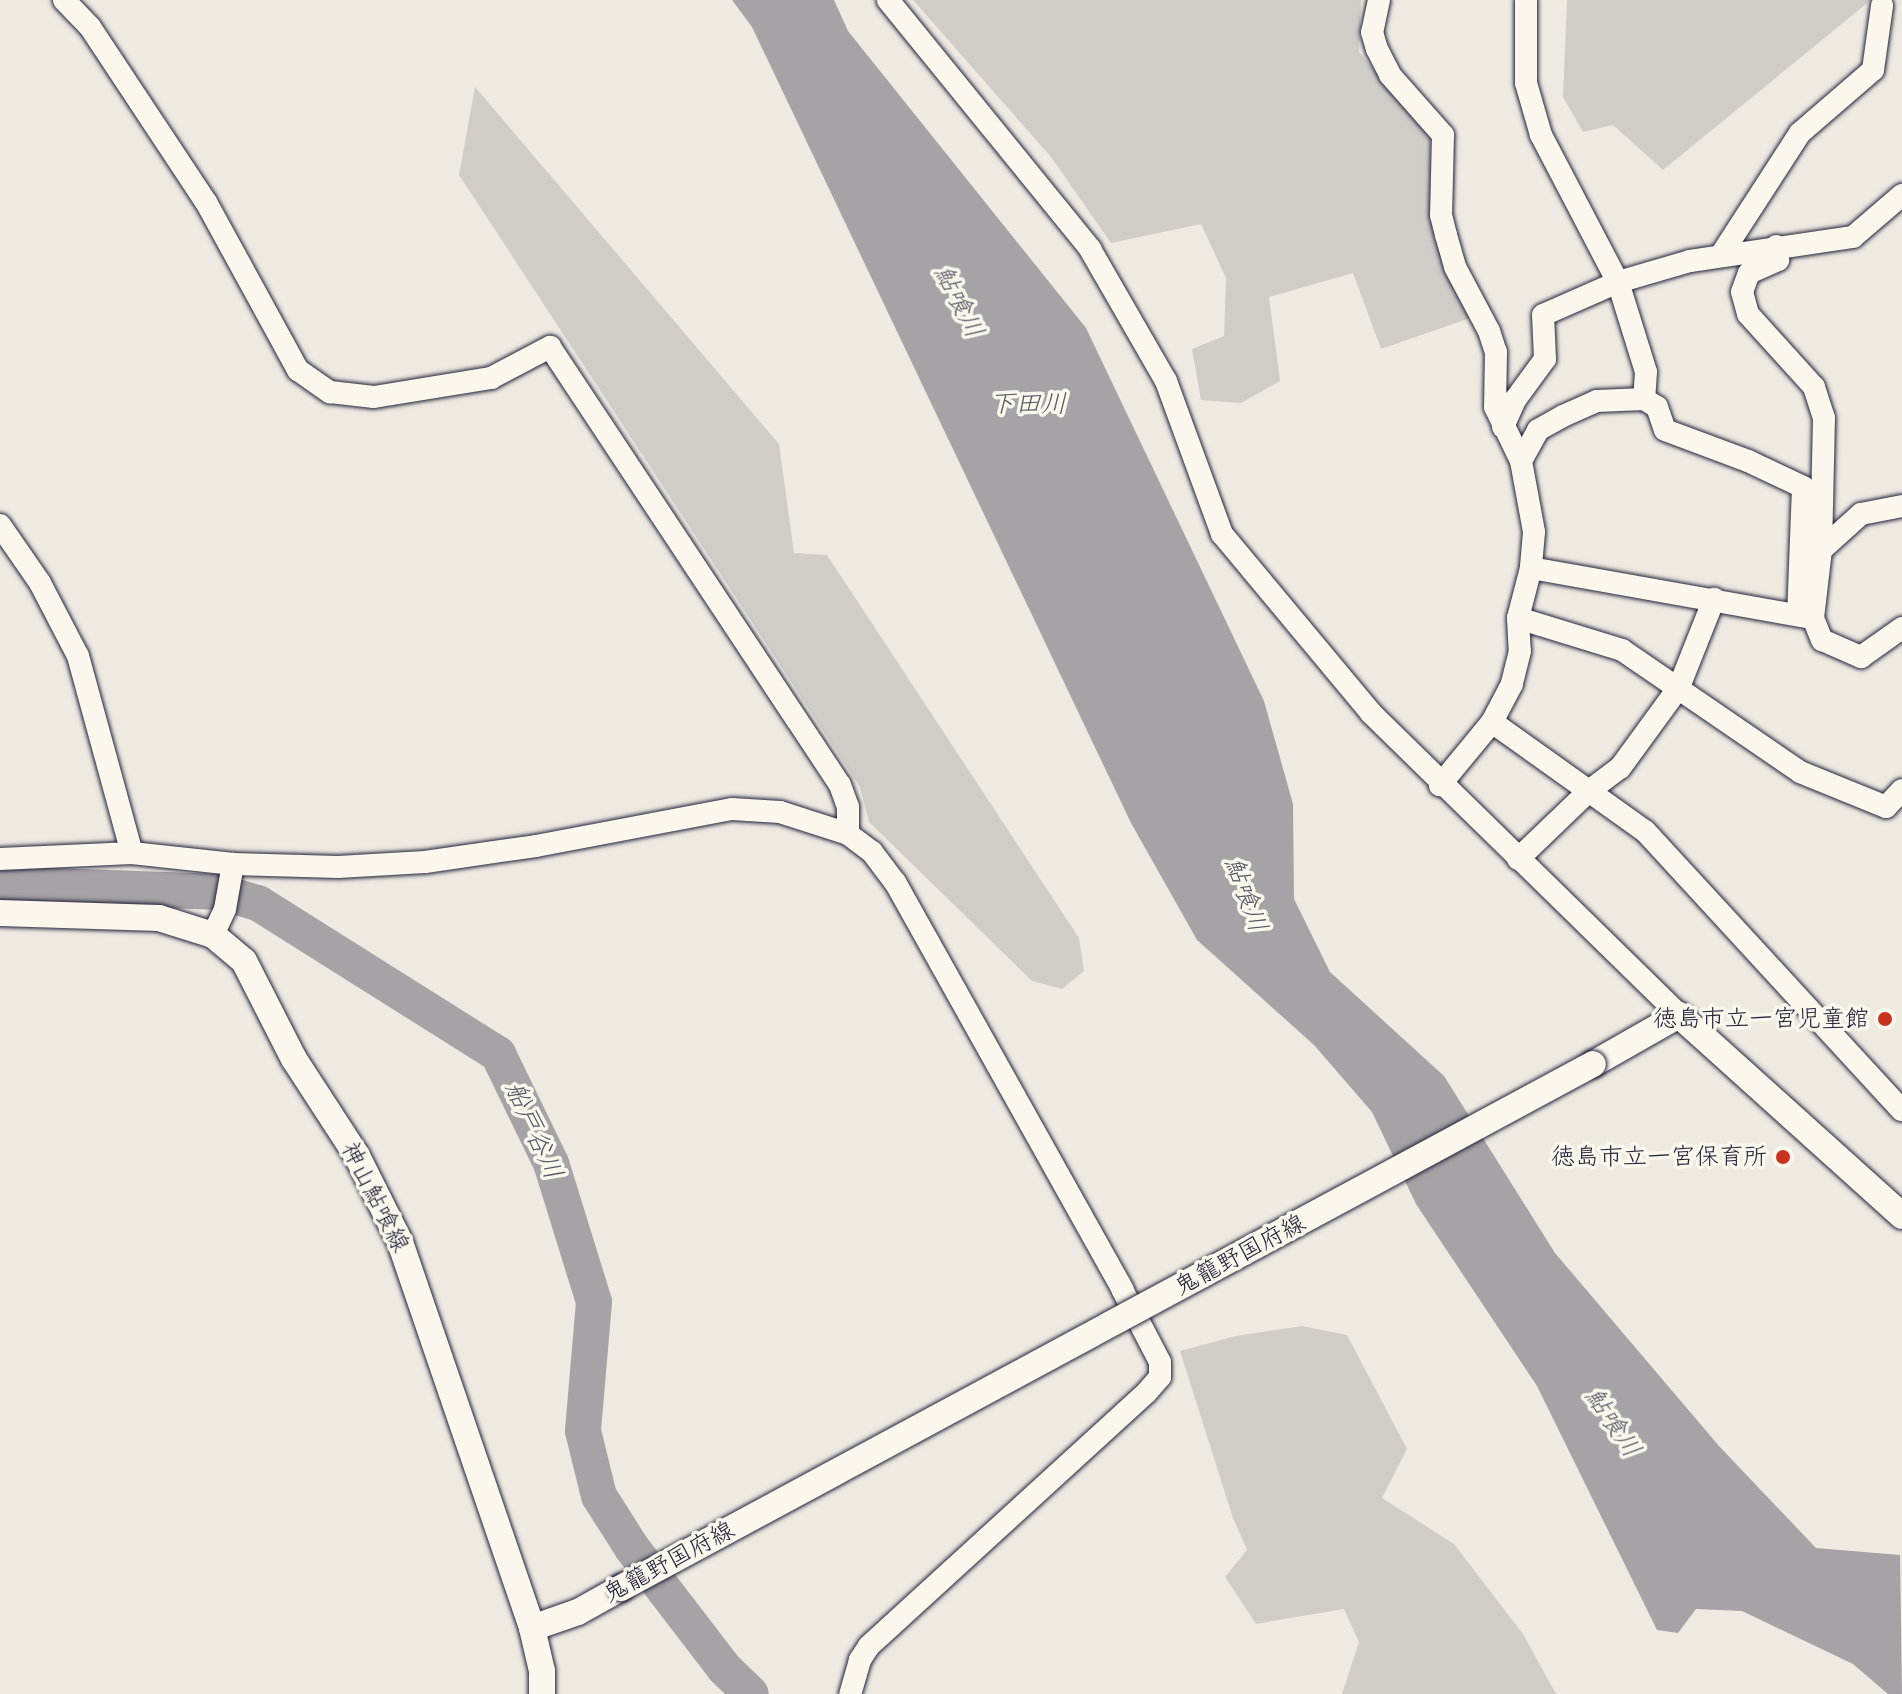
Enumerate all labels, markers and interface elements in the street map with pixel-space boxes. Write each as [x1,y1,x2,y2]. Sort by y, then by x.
water label: 鮎喰川 [926,260,990,344]
water label: 下田川 [989,389,1067,421]
water label: 鮎喰川 [1217,853,1273,937]
place label: 徳島市立一宮児童館 [1653,1005,1869,1033]
marker: 徳島市立一宮児童館 [1876,1010,1894,1028]
water label: 船戸谷川 [498,1077,568,1185]
street label: 神山鮎喰線 [335,1137,415,1257]
place label: 徳島市立一宮保育所 [1551,1143,1767,1171]
marker: 徳島市立一宮保育所 [1774,1148,1792,1166]
street label: 鬼籠野国府線 [1170,1208,1310,1302]
water label: 鮎喰川 [1577,1382,1647,1464]
street label: 鬼籠野国府線 [599,1515,739,1609]

